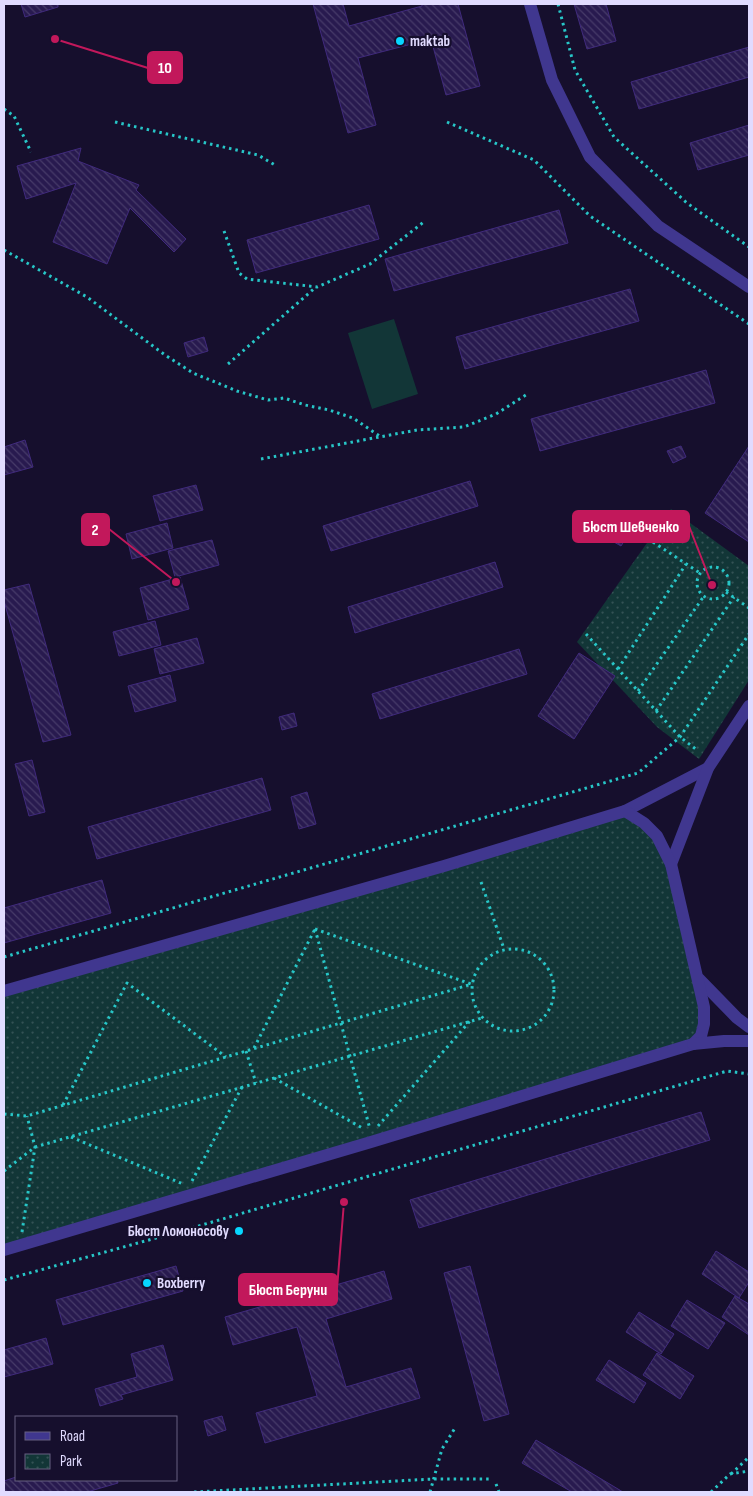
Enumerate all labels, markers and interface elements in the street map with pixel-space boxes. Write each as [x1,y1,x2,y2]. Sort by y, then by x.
place label: maktab [410,32,450,51]
marker: maktab [394,35,406,47]
callout: 10 [148,52,182,83]
text: 10 [158,59,172,78]
callout: Бюст Шевченко [573,511,689,542]
callout: 2 [82,514,109,545]
text: Бюст Шевченко [583,518,679,537]
text: 2 [91,521,99,540]
place label: Бюст Ломоносову [128,1222,230,1241]
marker: Бюст Ломоносову [233,1225,245,1237]
place label: Boxberry [157,1274,206,1293]
callout: Бюст Беруни [239,1274,337,1305]
marker: Boxberry [141,1277,153,1289]
text: Бюст Беруни [249,1281,327,1300]
legend [15,1416,178,1481]
text: Road [60,1427,85,1446]
text: Park [60,1452,82,1471]

